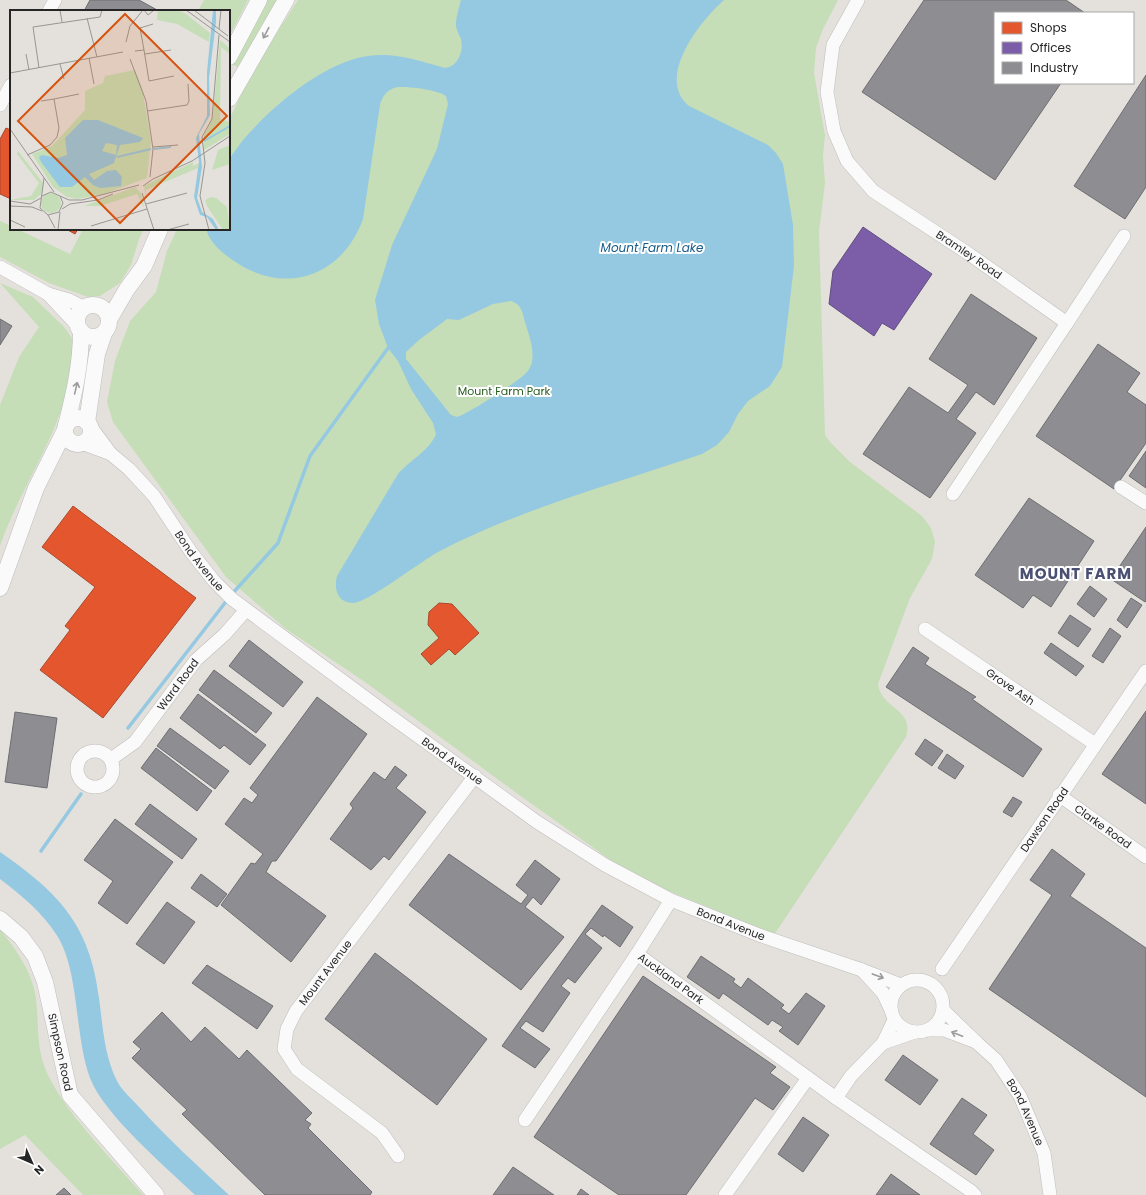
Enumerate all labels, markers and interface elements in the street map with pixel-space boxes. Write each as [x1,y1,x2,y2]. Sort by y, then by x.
inset map [10,10,230,230]
legend [994,12,1134,84]
text: Shops [1030,19,1067,36]
one-way arrow [262,27,269,39]
text: Offices [1030,39,1071,56]
text: Industry [1030,59,1079,76]
street label: Bramley Road [933,226,1005,283]
water label: Mount Farm Lake [601,239,704,256]
one-way arrow [72,382,80,395]
park label: Mount Farm Park [458,383,551,399]
street label: Bond Avenue [171,527,228,595]
district label: MOUNT FARM [1020,563,1132,584]
street label: Ward Road [153,655,202,714]
street label: Grove Ash [983,664,1038,709]
street label: Bond Avenue [418,733,487,789]
street label: Dawson Road [1016,784,1072,855]
street label: Clarke Road [1071,800,1135,852]
street label: Bond Avenue [694,903,768,945]
street label: Mount Avenue [295,936,356,1009]
street label: Auckland Park [635,949,707,1008]
one-way arrow [872,973,884,981]
street label: Simpson Road [44,1012,77,1093]
one-way arrow [951,1030,963,1038]
street label: Bond Avenue [1003,1075,1048,1148]
north arrow [12,1143,52,1183]
text: N [30,1161,48,1179]

